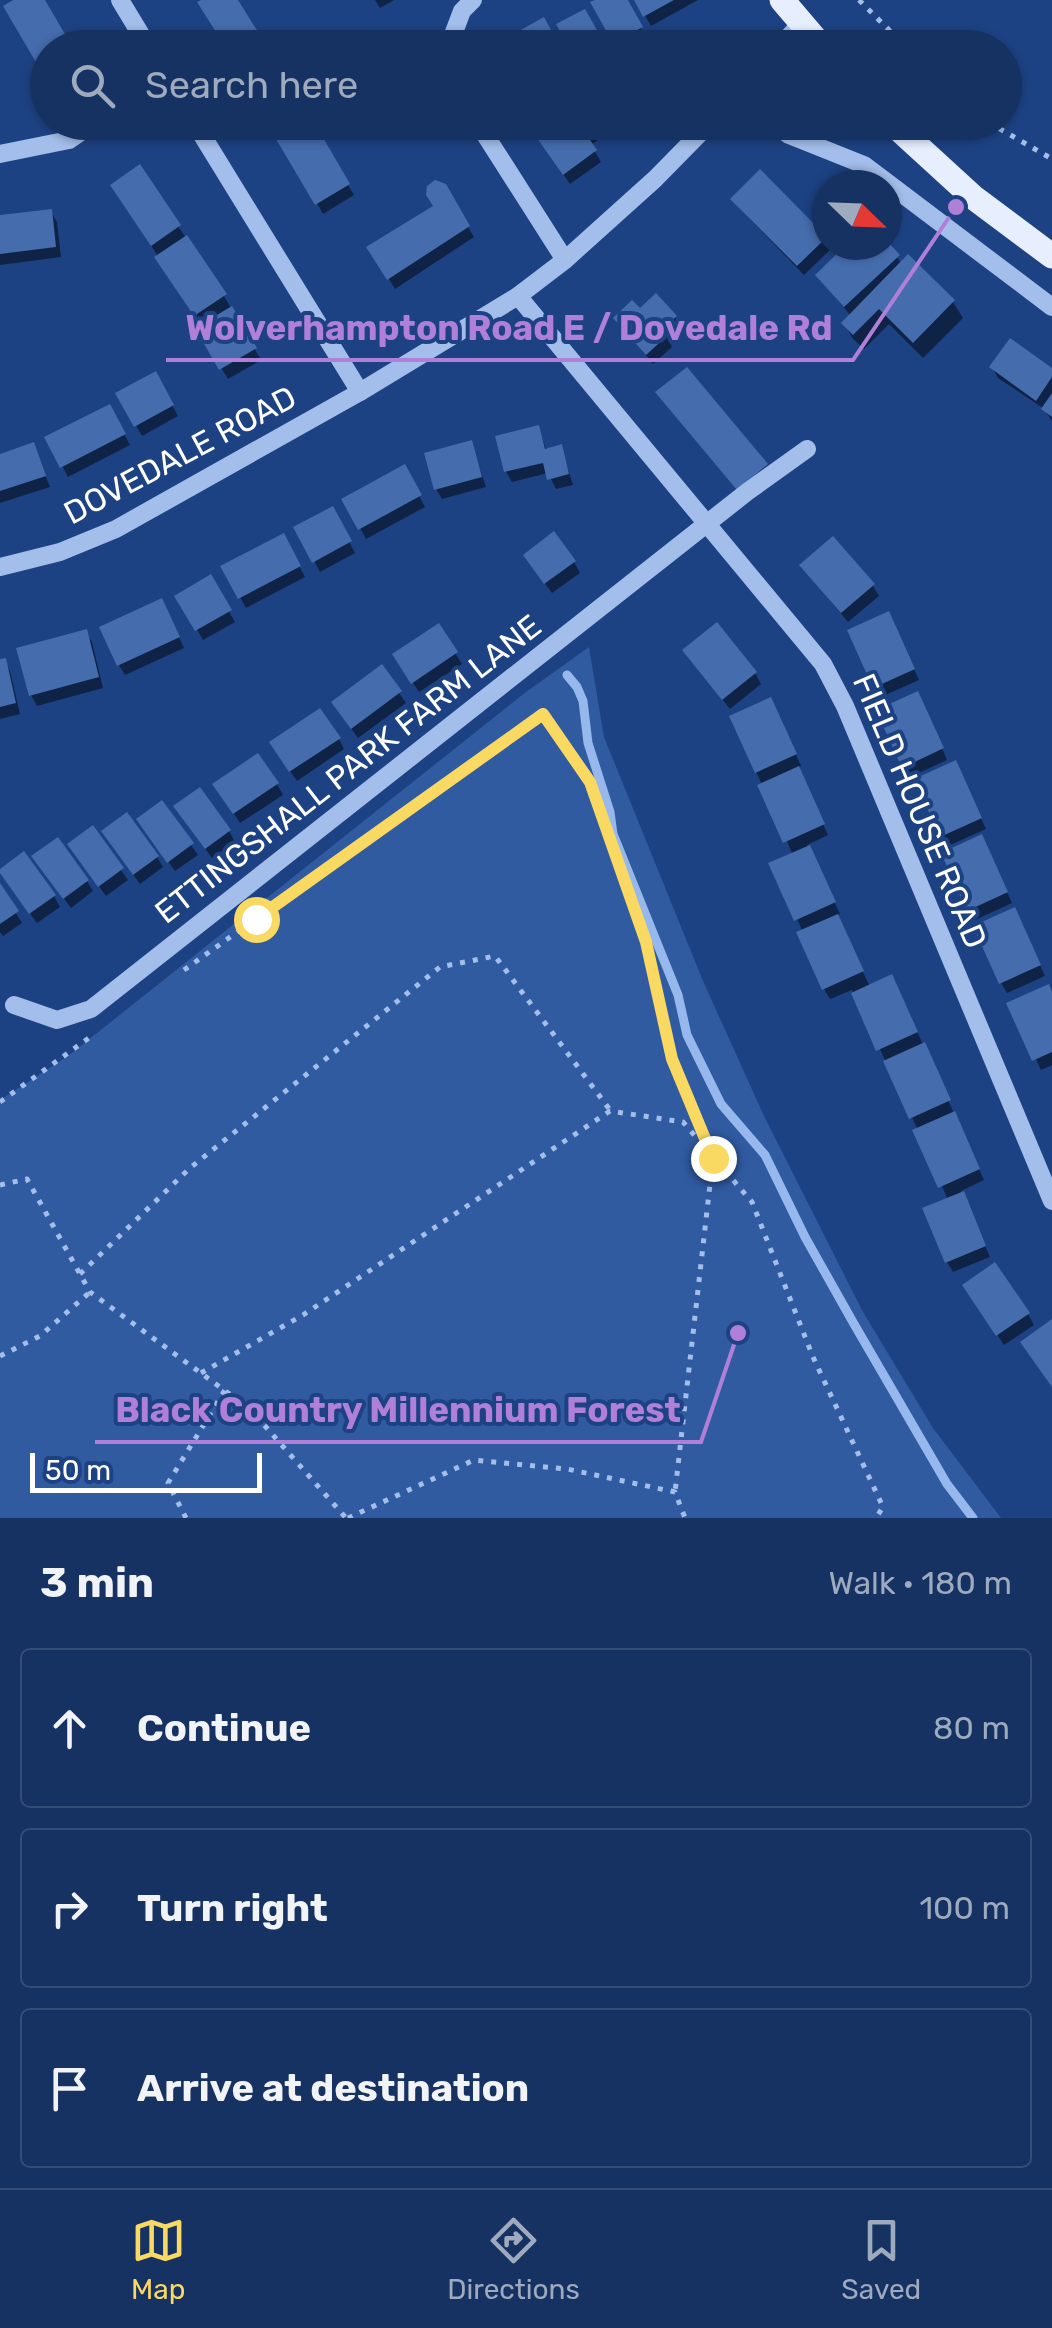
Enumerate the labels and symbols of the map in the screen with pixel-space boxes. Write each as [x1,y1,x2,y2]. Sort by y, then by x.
north arrow [812,170,902,260]
callout: Wolverhampton Road E / Dovedale Rd [166,295,853,360]
text: Wolverhampton Road E / Dovedale Rd [185,307,833,349]
street label: DOVEDALE ROAD [57,378,303,532]
street label: ETTINGSHALL PARK FARM LANE [148,607,548,931]
street label: FIELD HOUSE ROAD [845,668,995,954]
route start [234,897,280,943]
route end [691,1136,737,1182]
callout: Black Country Millennium Forest [95,1377,701,1442]
text: Black Country Millennium Forest [115,1389,681,1431]
scale bar [30,1448,262,1492]

